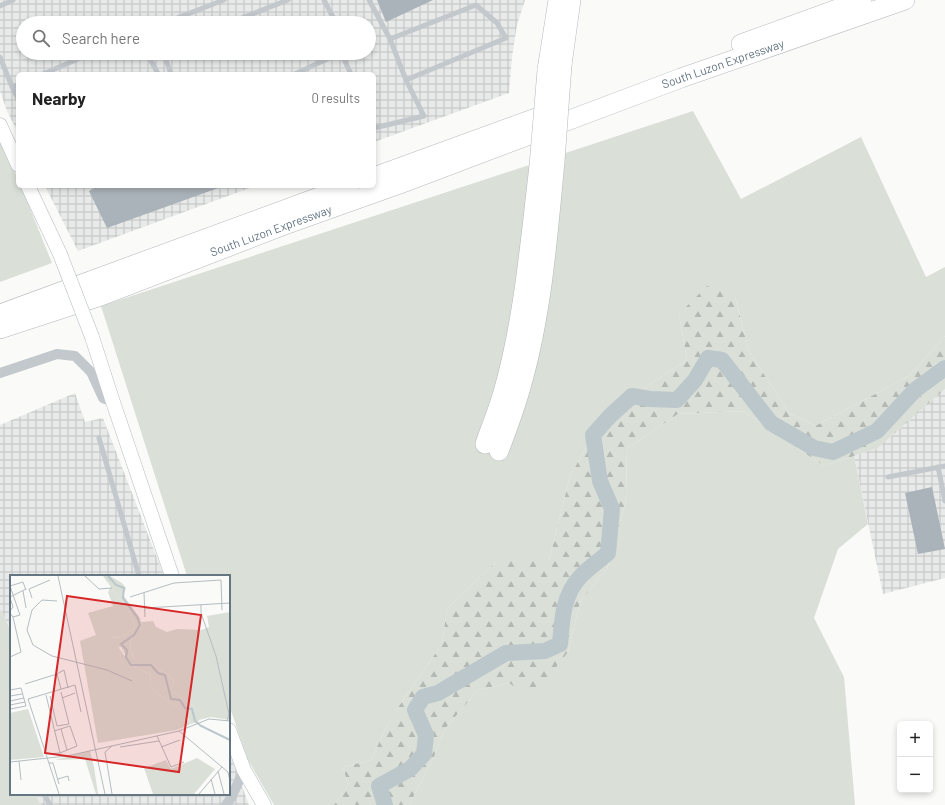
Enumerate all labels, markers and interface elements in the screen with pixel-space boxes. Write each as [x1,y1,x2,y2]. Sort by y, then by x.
search box [16,16,376,60]
icon: search [30,27,52,49]
text: Search here [62,29,140,47]
street label: South Luzon Expressway [660,35,786,91]
text: Nearby [32,88,86,108]
text: 0 results [311,90,360,106]
street label: South Luzon Expressway [208,201,334,259]
inset map [10,575,230,795]
map controls [897,721,933,793]
button: + [897,721,933,757]
button: − [897,757,933,793]

